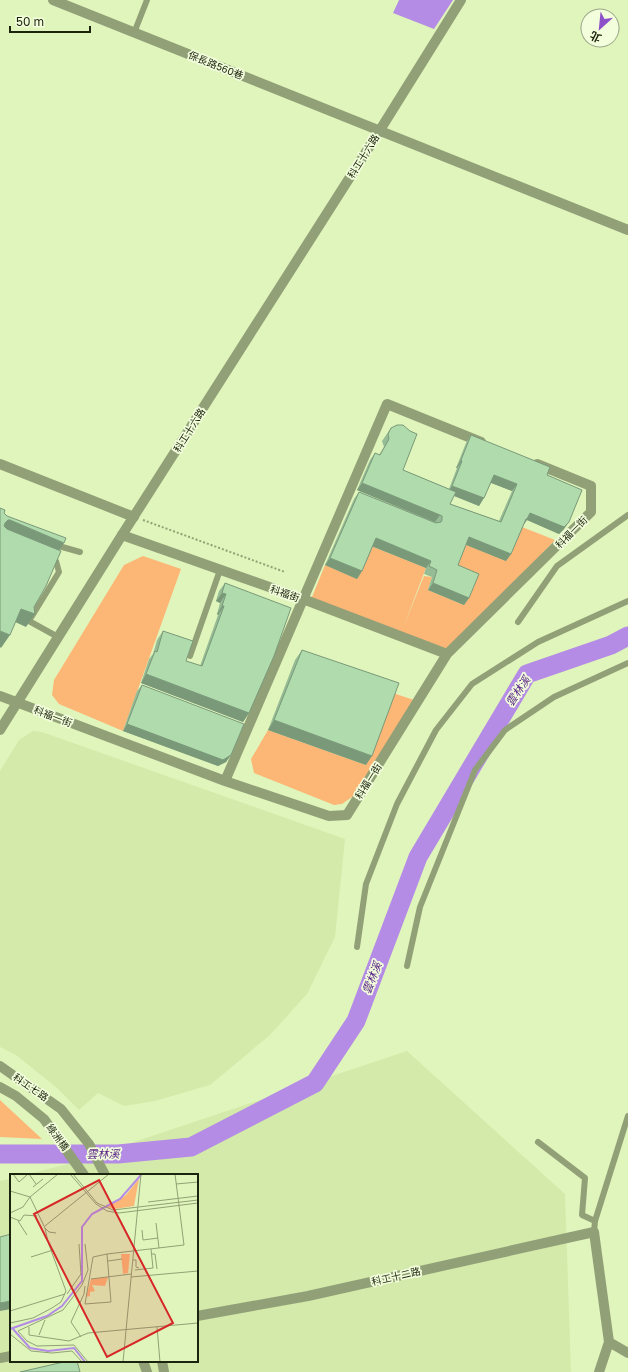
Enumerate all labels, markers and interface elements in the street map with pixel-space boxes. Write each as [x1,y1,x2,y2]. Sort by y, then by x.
scale bar [10,8,90,34]
north arrow [580,8,620,48]
text: 50 m [16,14,44,29]
text: 北 [587,29,603,46]
street label: 保長路560巷 [187,49,245,81]
street label: 科工十六路 [345,132,381,180]
street label: 科工十六路 [171,406,207,454]
street label: 科福一街 [553,514,589,550]
street label: 科福街 [269,582,301,604]
water label: 雲林溪 [503,672,533,708]
street label: 科福一街 [32,703,74,729]
street label: 科福一街 [352,761,384,801]
water label: 雲林溪 [360,958,384,996]
street label: 科工七路 [11,1071,51,1103]
street label: 綠洲橋 [44,1121,72,1153]
water label: 雲林溪 [86,1147,122,1160]
inset map [10,1174,198,1362]
street label: 科工十二路 [370,1265,422,1287]

